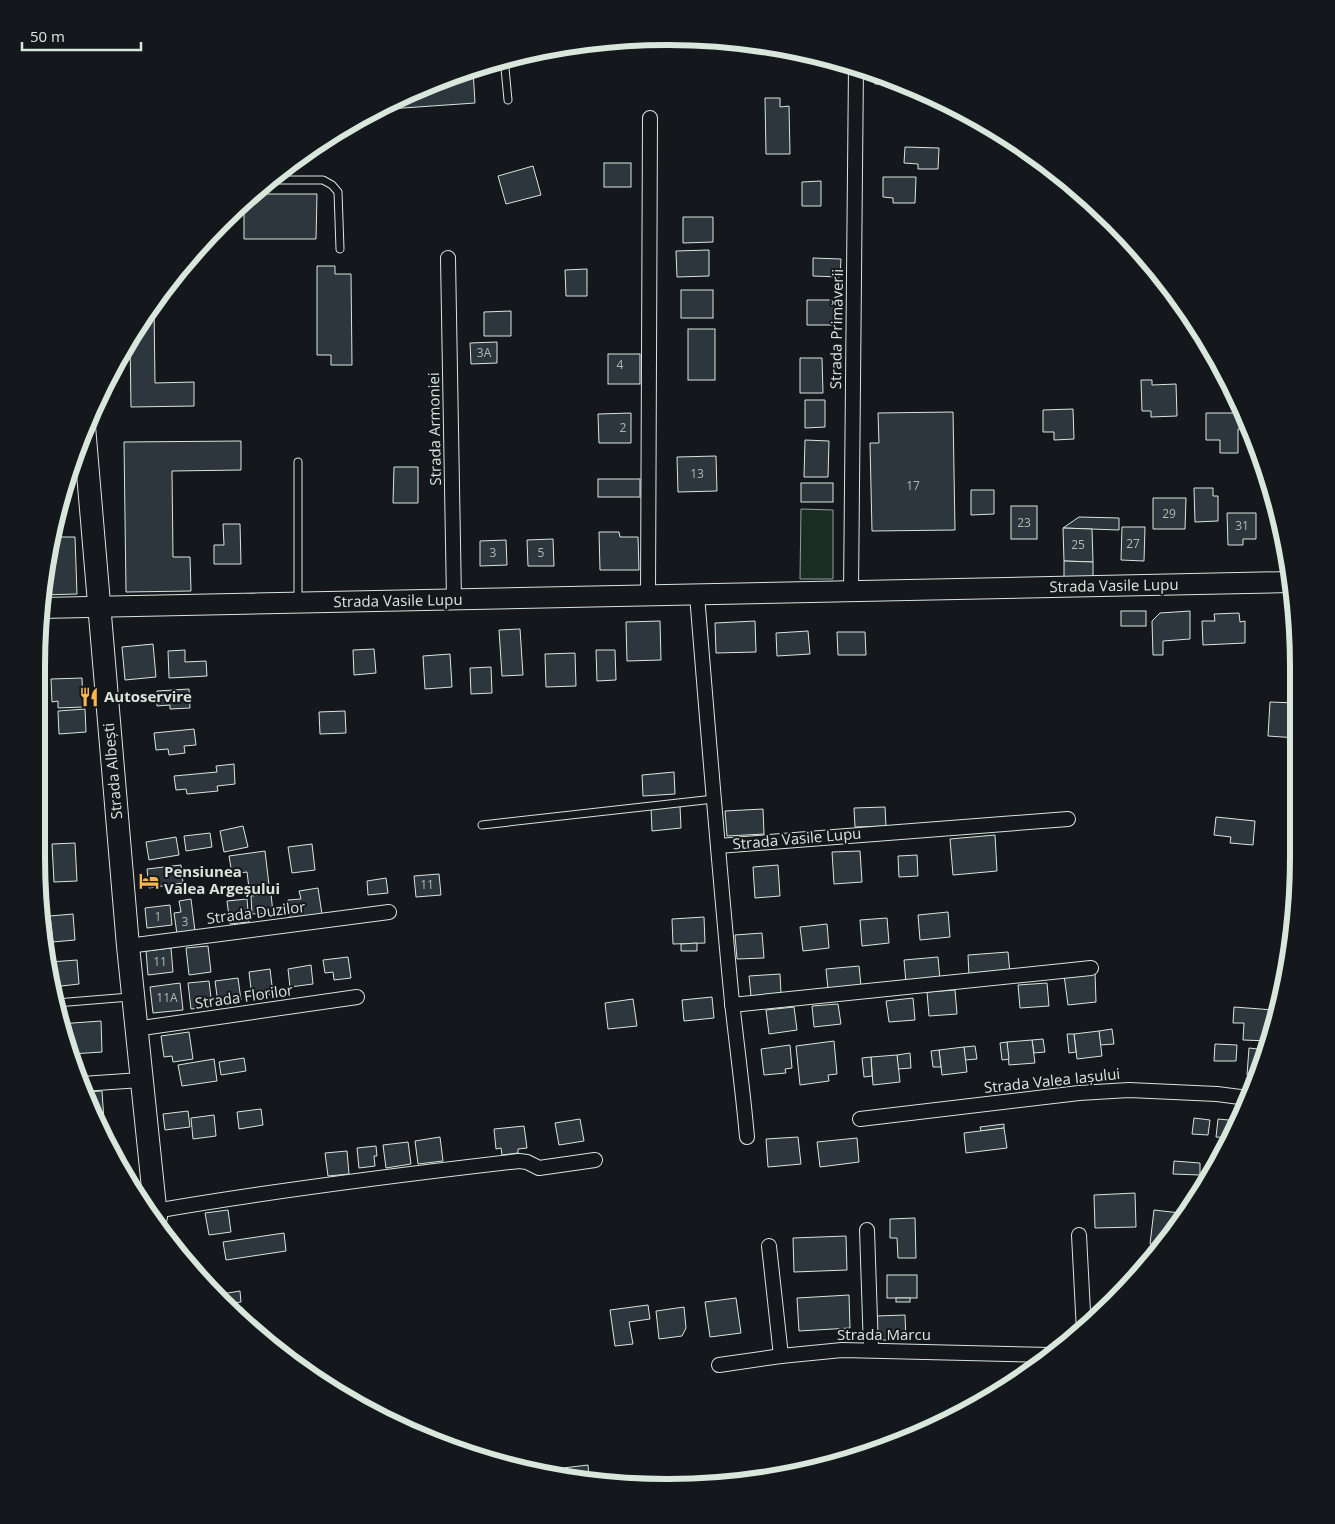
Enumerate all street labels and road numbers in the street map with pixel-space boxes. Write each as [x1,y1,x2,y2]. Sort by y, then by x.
street label: Strada Primăverii [825,269,847,389]
street label: Strada Armoniei [423,372,445,486]
street label: Strada Vasile Lupu [1049,574,1179,596]
street label: Strada Vasile Lupu [333,589,463,611]
street label: Strada Albești [98,722,126,820]
street label: Strada Vasile Lupu [732,822,862,854]
street label: Strada Duzilor [205,896,306,928]
street label: Strada Florilor [194,979,294,1013]
street label: Strada Valea Iașului [983,1063,1121,1097]
street label: Strada Marcu [837,1324,931,1344]

